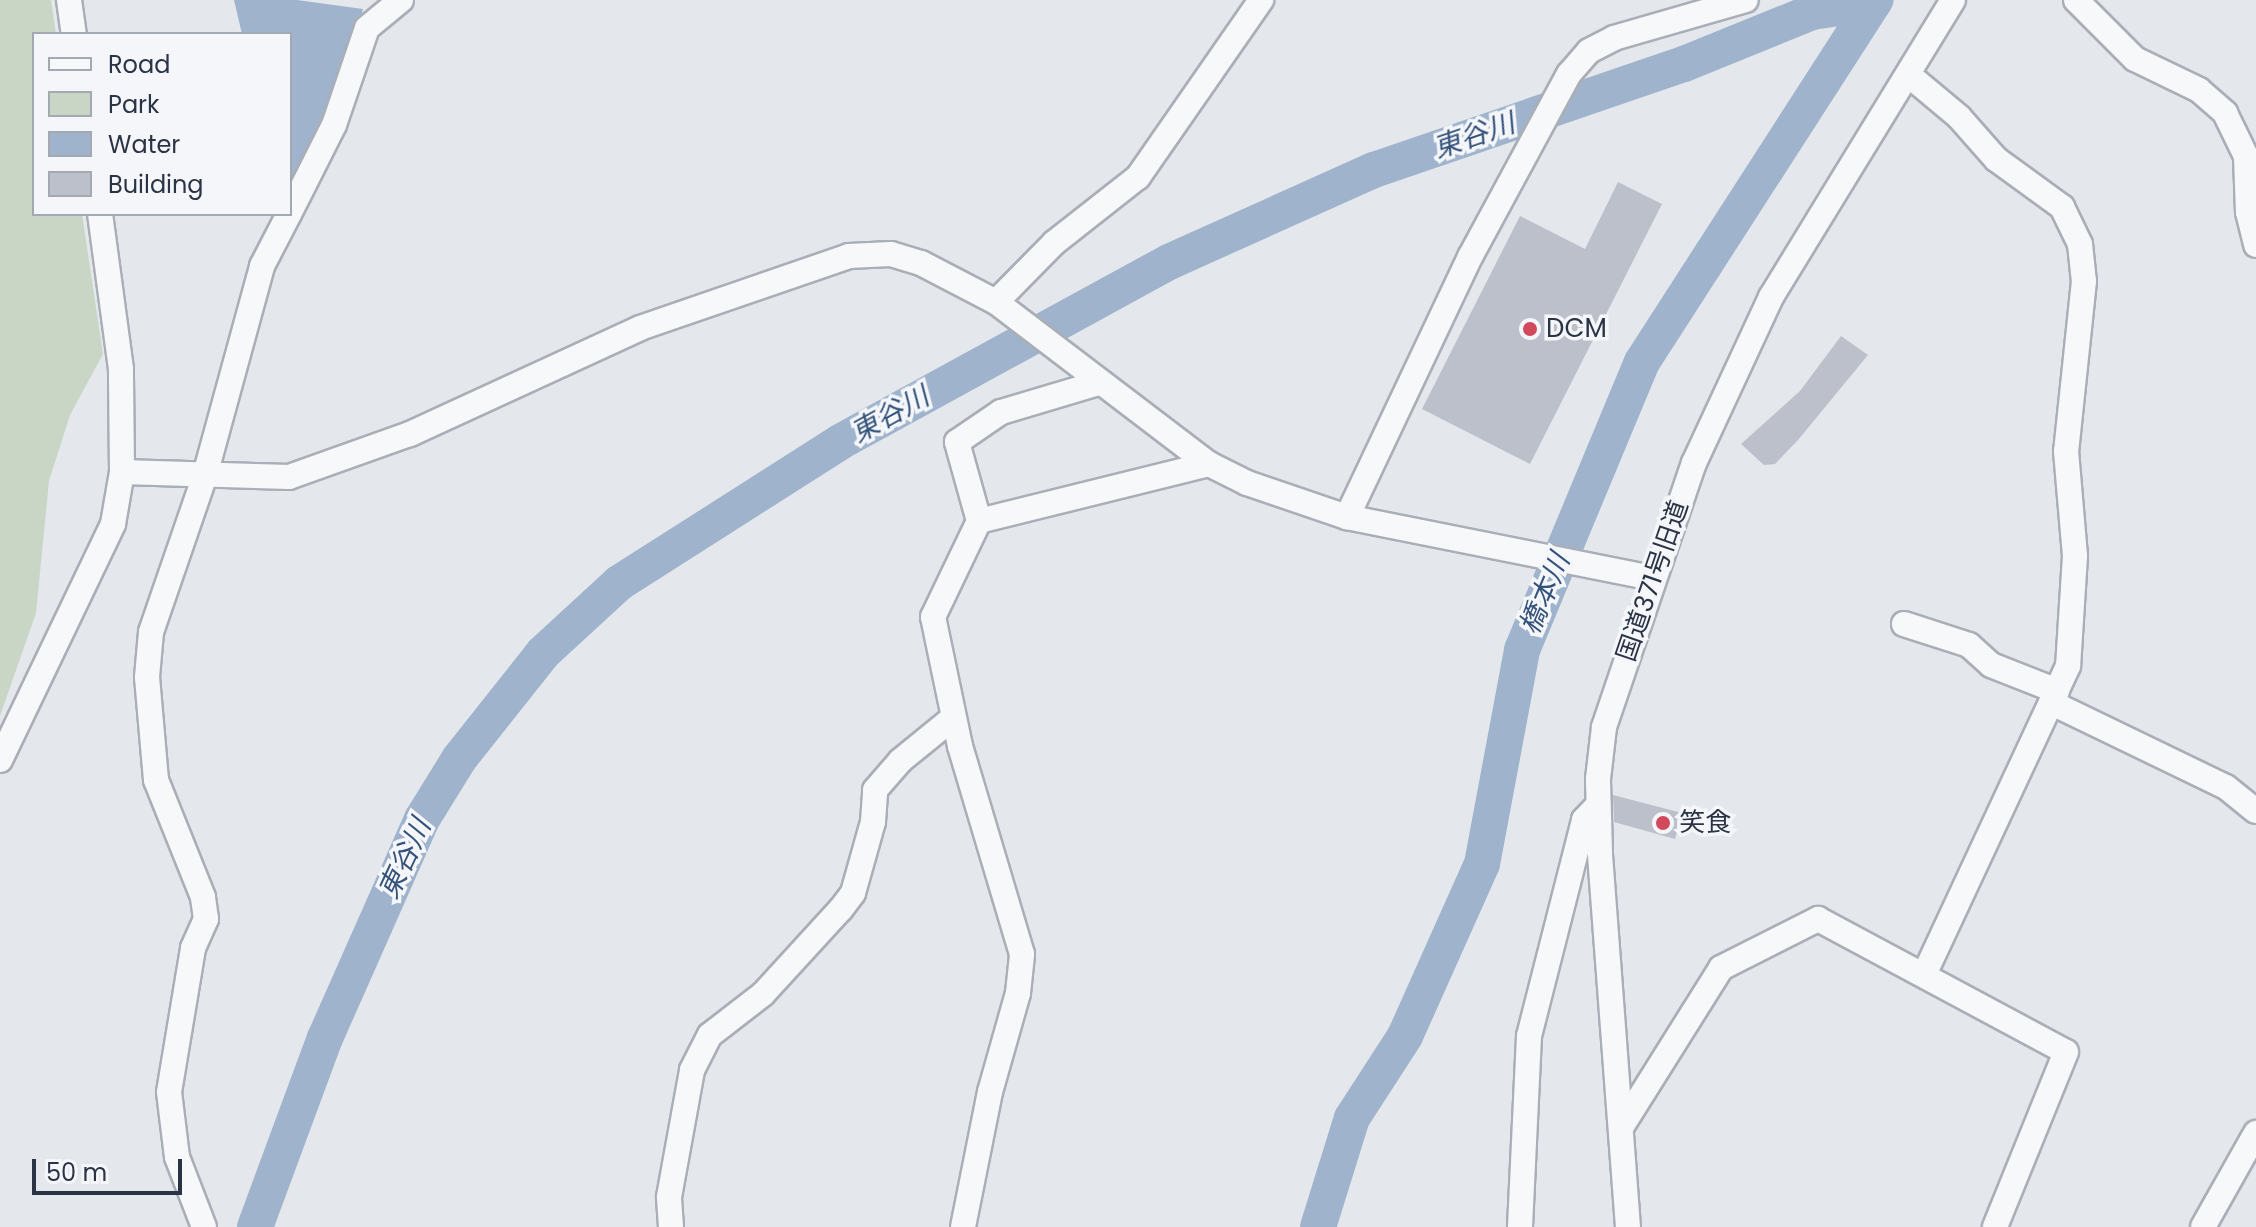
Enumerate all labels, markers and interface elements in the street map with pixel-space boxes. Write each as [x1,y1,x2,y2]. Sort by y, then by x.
legend [32,32,292,216]
text: Road [108,48,170,81]
text: Park [108,88,159,121]
water label: 東谷川 [1429,106,1519,166]
text: Water [108,128,180,161]
text: Building [108,168,204,201]
place label: DCM [1546,313,1607,345]
marker: DCM [1521,320,1539,338]
water label: 東谷川 [845,380,935,450]
street label: 国道371号旧道 [1611,497,1695,665]
water label: 橋本川 [1513,549,1577,639]
place label: 笑食 [1679,807,1731,839]
water label: 東谷川 [372,814,438,904]
marker: 笑食 [1654,814,1672,832]
scale bar [36,1143,186,1193]
text: 50 m [46,1156,107,1189]

